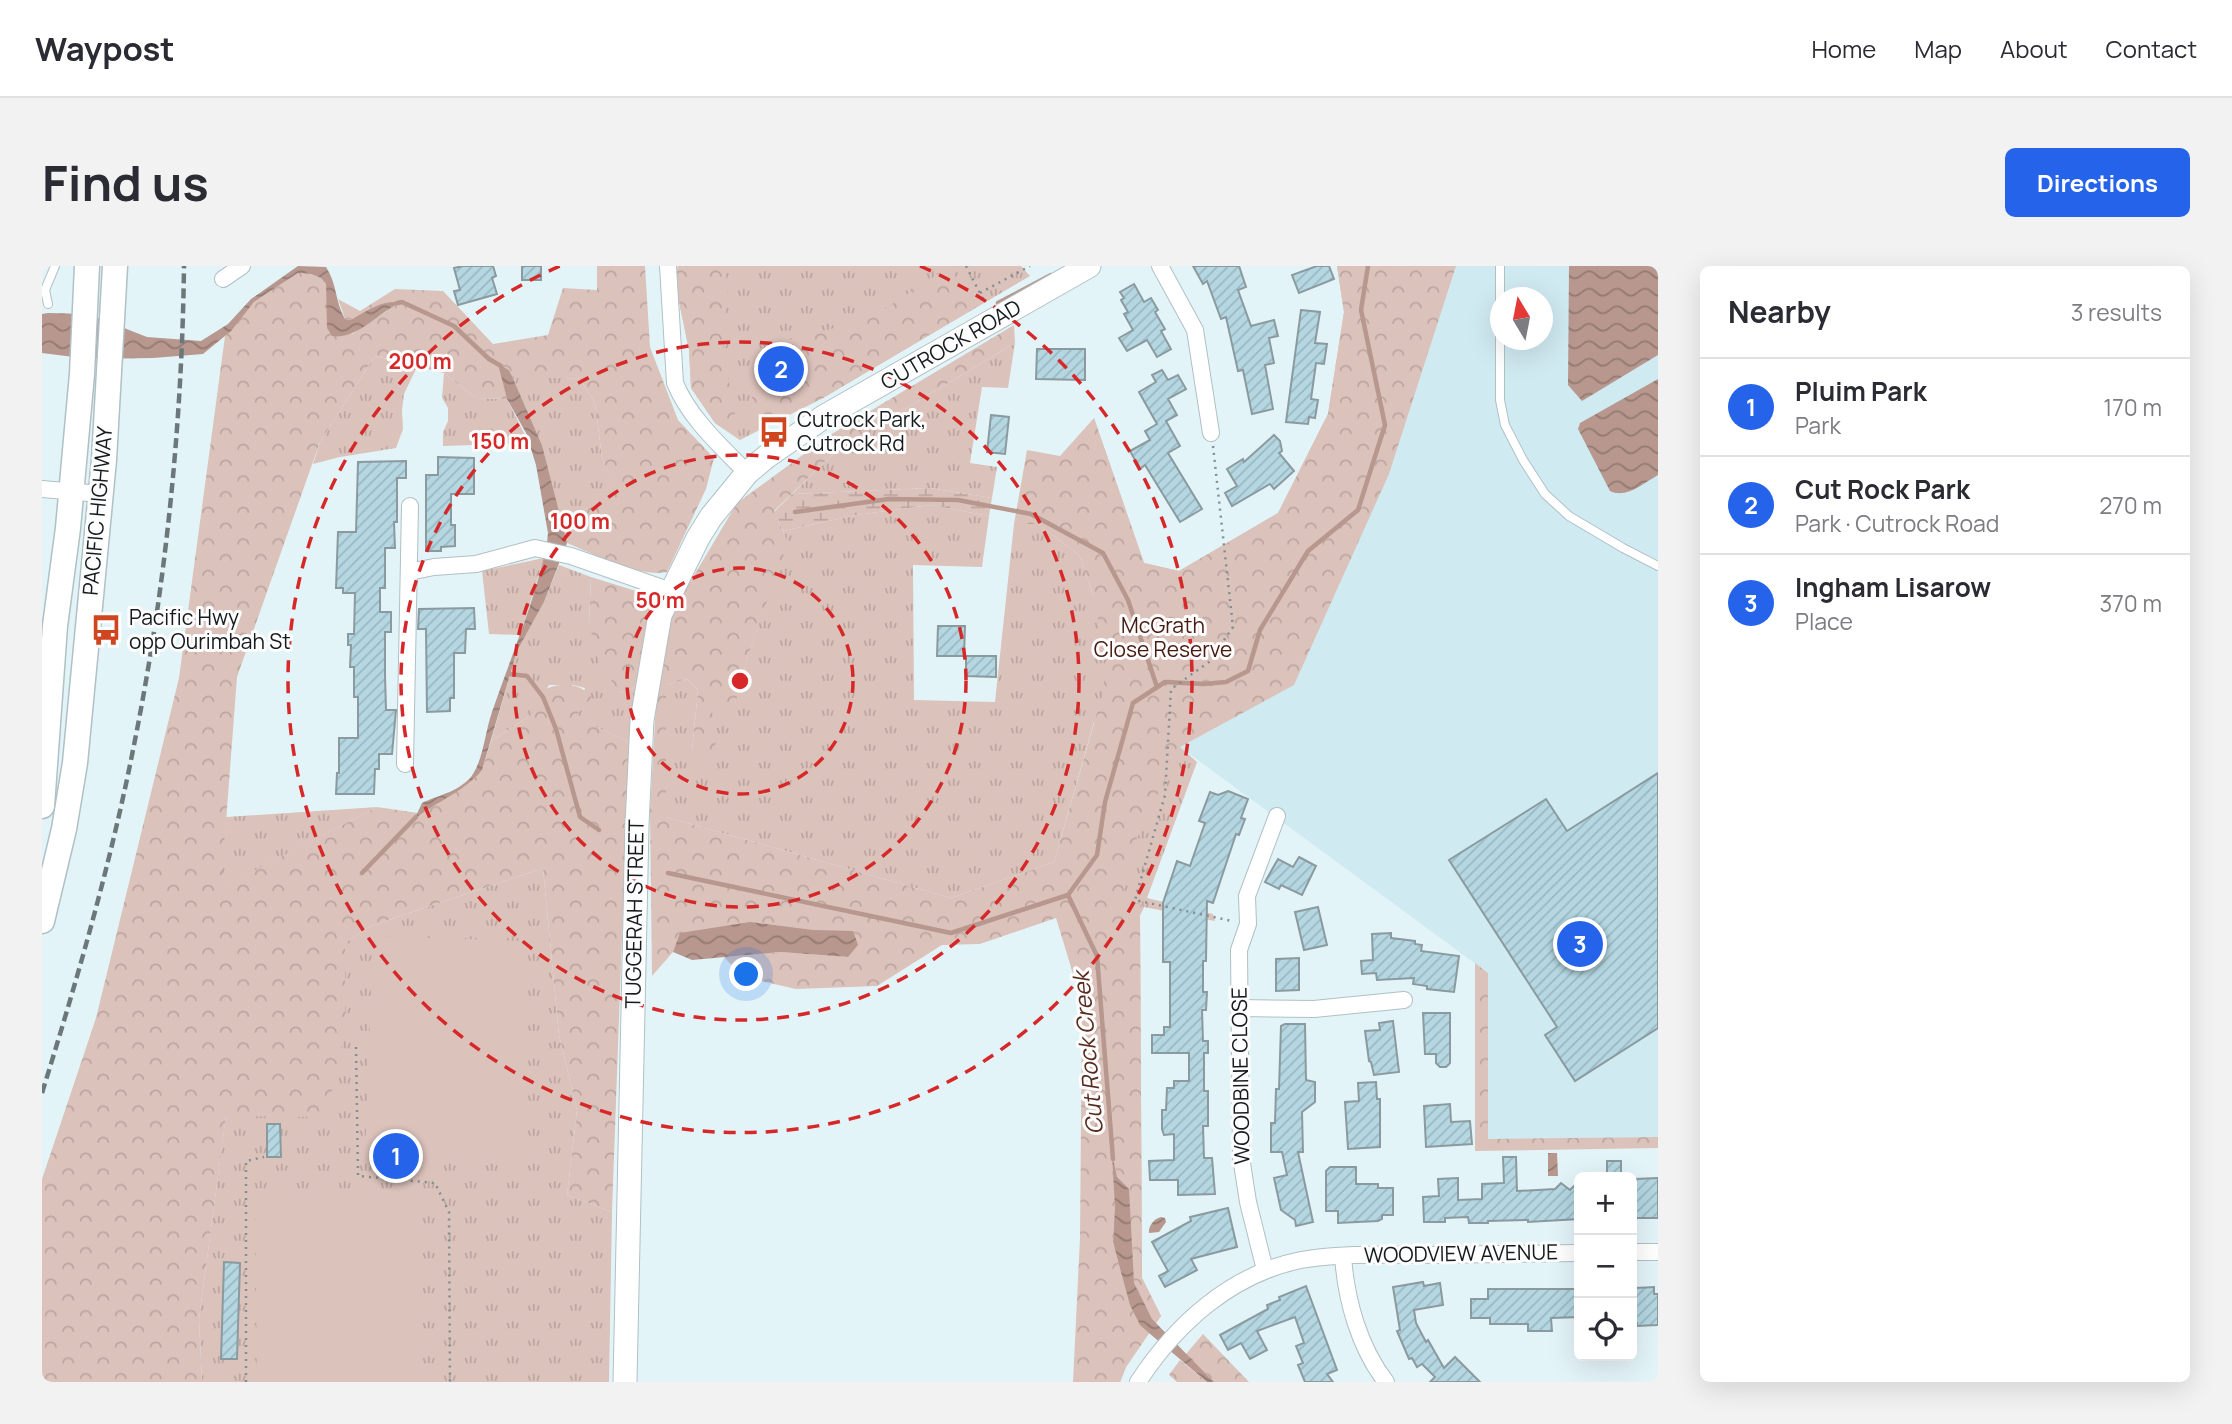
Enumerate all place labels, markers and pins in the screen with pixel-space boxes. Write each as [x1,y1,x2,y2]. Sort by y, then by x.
pin: 2 [758,343,804,395]
place label: Cutrock Park, Cutrock Rd [797,405,926,457]
bus stop icon: Cutrock Park, Cutrock Rd [757,415,791,449]
place label: Pacific Hwy opp Ourimbah St [129,603,291,655]
bus stop icon: Pacific Hwy opp Ourimbah St [89,613,123,647]
centre of rings [728,669,752,693]
pin: 3 [1557,918,1603,970]
pin: 1 [373,1130,419,1182]

